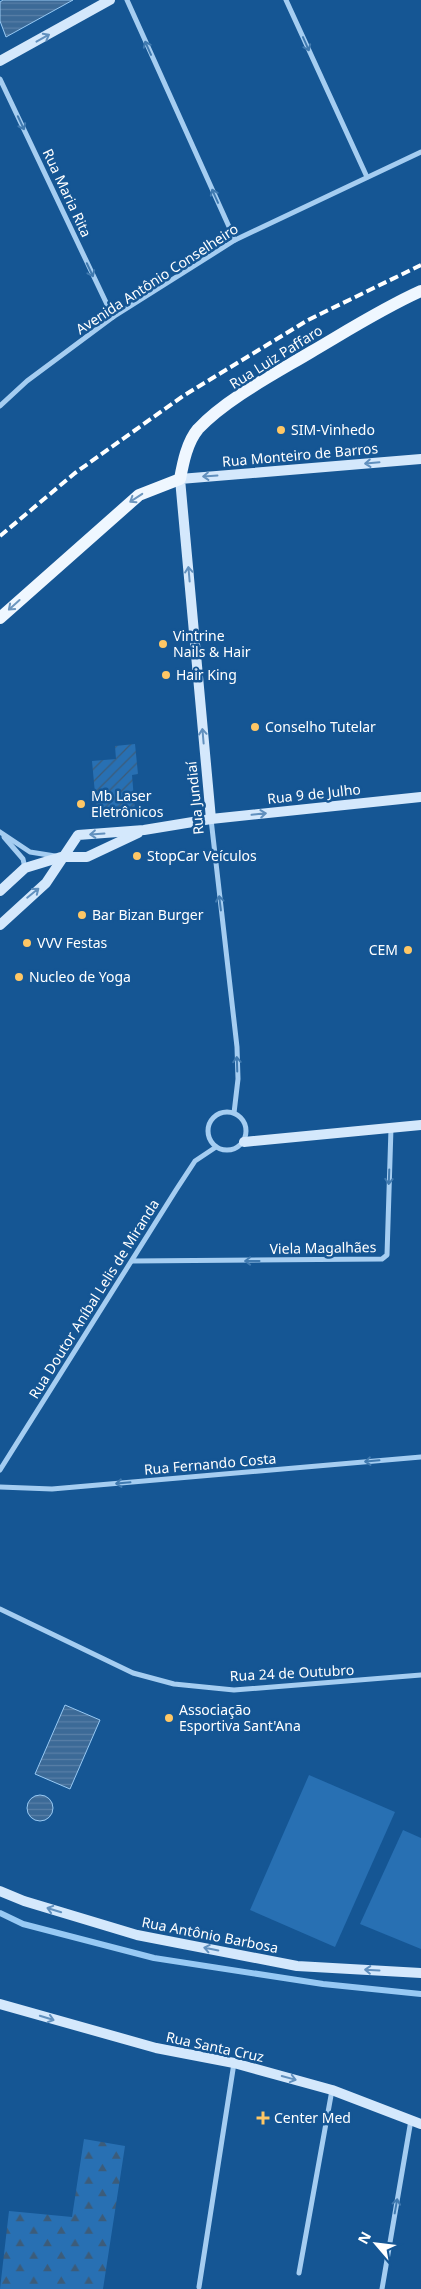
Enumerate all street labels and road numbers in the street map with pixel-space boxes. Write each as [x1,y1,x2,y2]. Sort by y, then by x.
street label: Rua Maria Rita [39,145,96,240]
street label: Avenida Antônio Conselheiro [72,219,242,338]
street label: Rua Luiz Paffaro [226,320,326,393]
street label: Rua Monteiro de Barros [221,438,379,471]
street label: Rua Jundiaí [181,760,208,836]
street label: Rua 9 de Julho [266,779,362,808]
street label: Rua Doutor Aníbal Lelis de Miranda [24,1195,163,1402]
street label: Viela Magalhães [269,1237,377,1258]
street label: Rua Fernando Costa [143,1448,277,1479]
street label: Rua 24 de Outubro [229,1660,355,1685]
street label: Rua Antônio Barbosa [140,1912,280,1957]
street label: Rua Santa Cruz [164,2027,266,2066]

